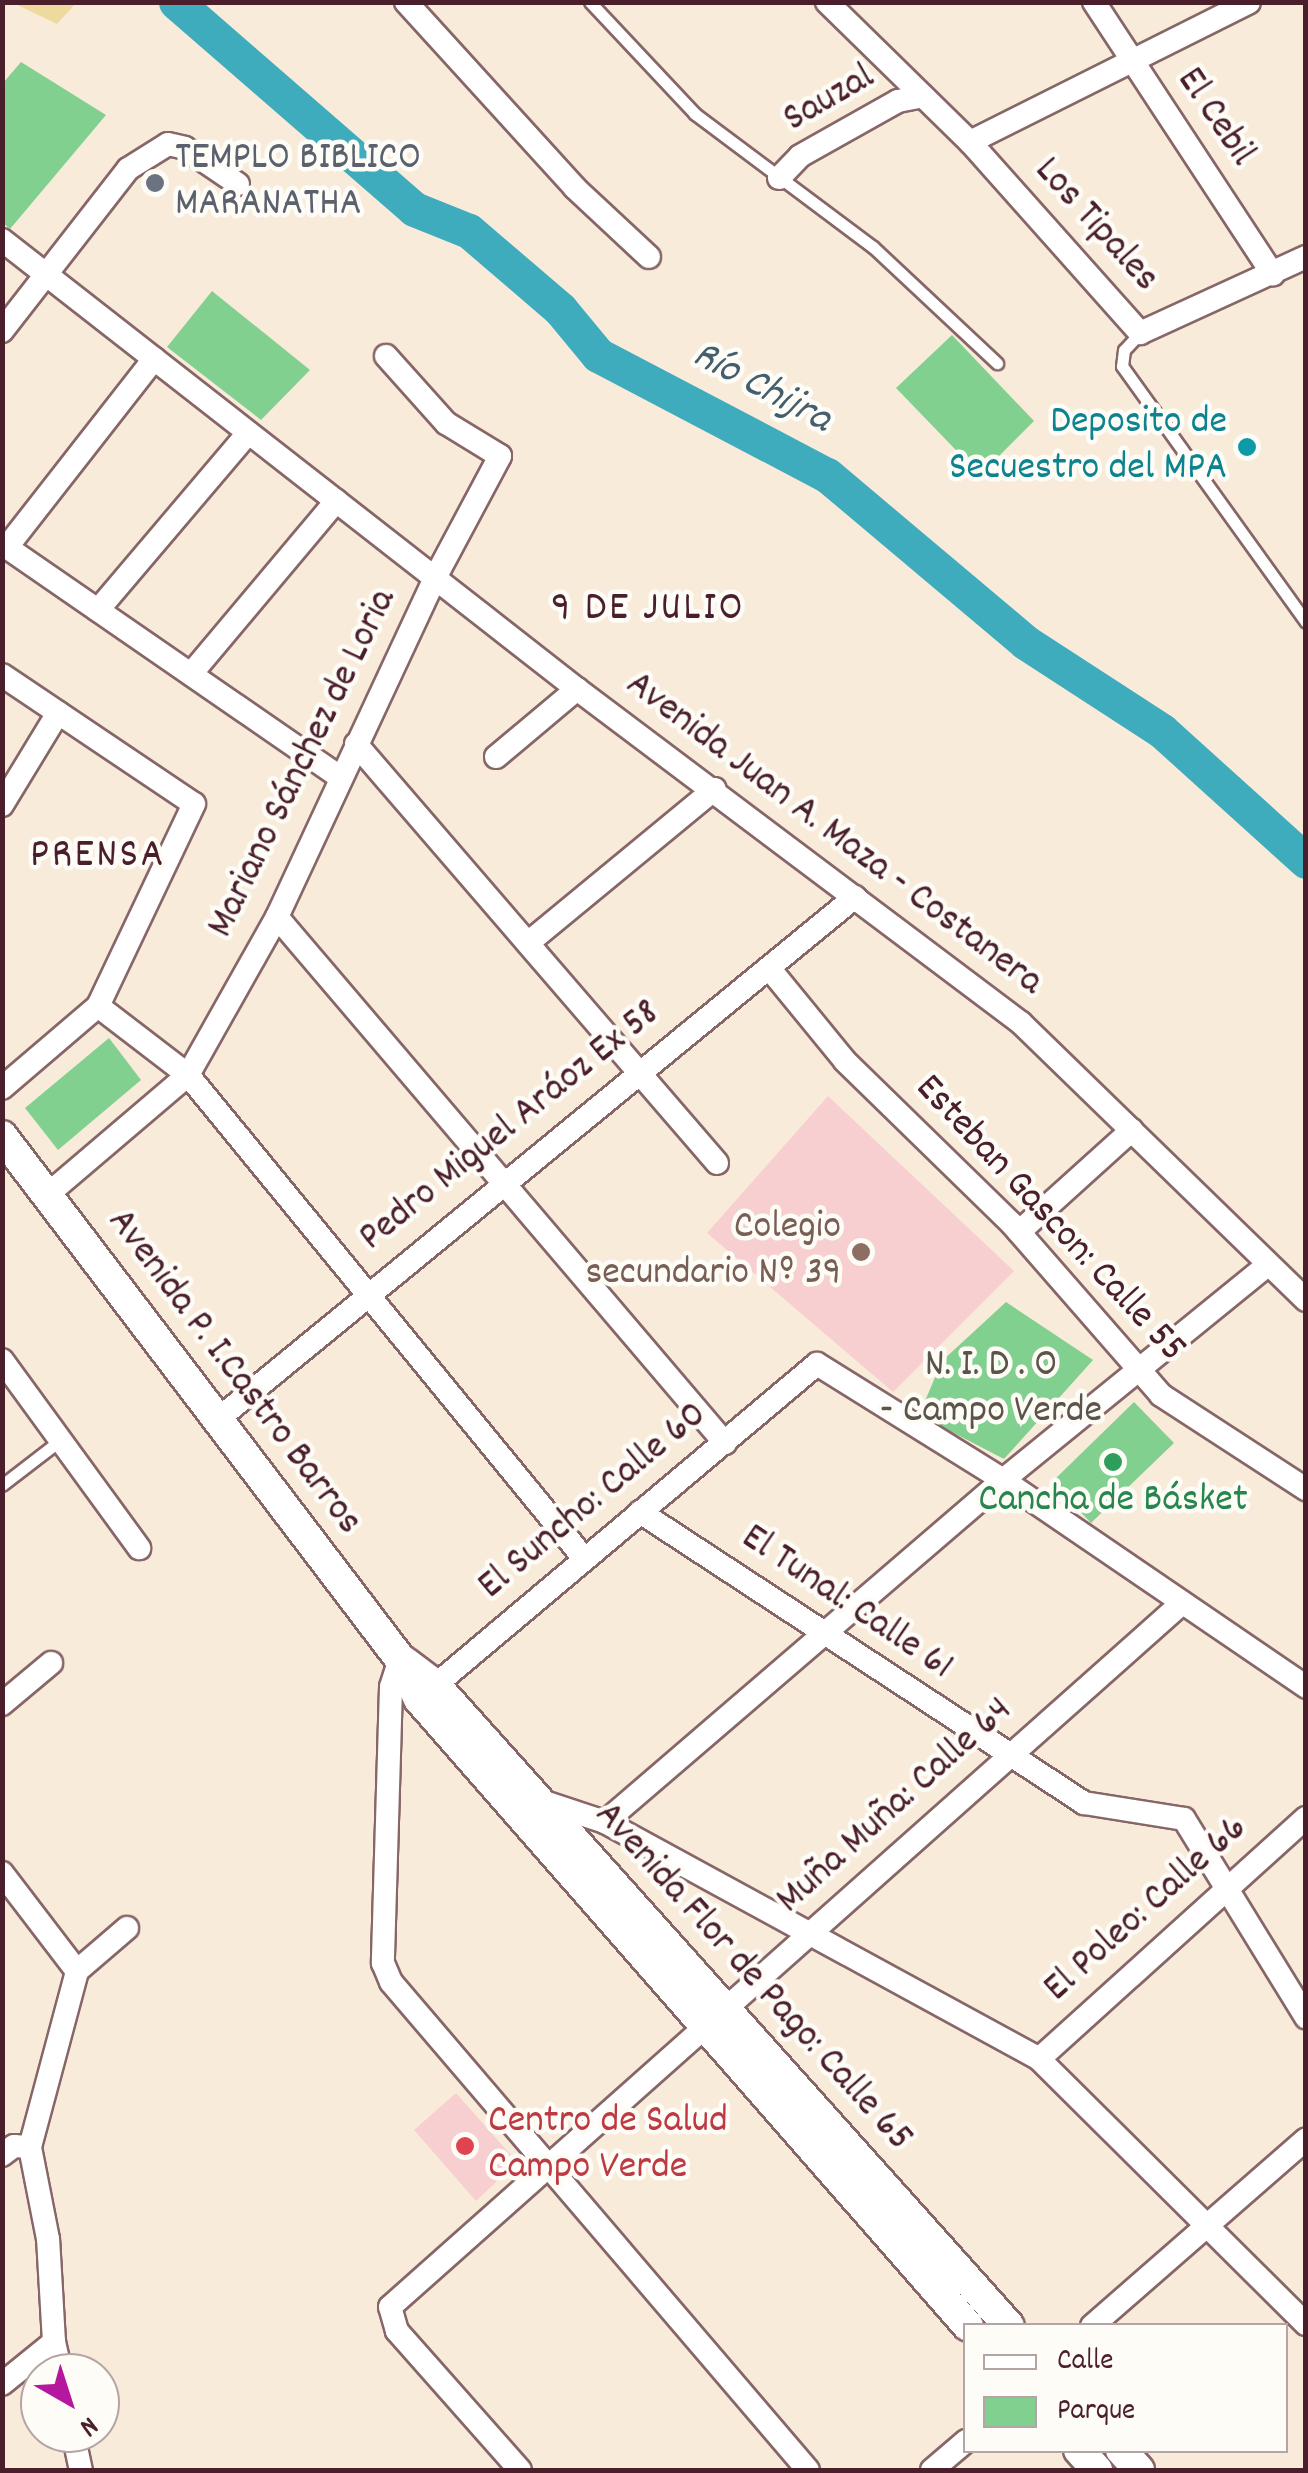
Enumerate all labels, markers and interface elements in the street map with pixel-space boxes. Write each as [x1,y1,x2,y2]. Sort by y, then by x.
street label: Sauzal [776,55,884,145]
street label: El Cebil [1164,60,1264,176]
place label: TEMPLO BIBLICO MARANATHA [175,136,421,230]
street label: Los Tipales [1022,149,1168,303]
marker: TEMPLO BIBLICO MARANATHA [144,172,166,194]
water label: Río Chijra [683,331,839,447]
place label: Deposito de Secuestro del MPA [949,400,1227,494]
marker: Deposito de Secuestro del MPA [1236,436,1258,458]
street label: Mariano Sánchez de Loria [199,582,409,946]
district label: 9 DE JULIO [551,585,745,635]
street label: Avenida Juan A. Maza - Costanera [615,662,1051,1008]
district label: PRENSA [30,832,166,882]
street label: Pedro Miguel Aráoz Ex 58 [351,991,671,1263]
street label: Esteban Gascon: Calle 55 [903,1066,1195,1374]
street label: Avenida P. I.Castro Barros [95,1201,371,1545]
place label: Colegio secundario Nº 39 [585,1205,841,1299]
marker: Colegio secundario Nº 39 [850,1241,872,1263]
park label: N. I. D . O - Campo Verde [880,1343,1102,1437]
street label: El Suncho: Calle 60 [470,1392,718,1612]
marker: Cancha de Básket [1102,1451,1124,1473]
place label: Cancha de Básket [978,1478,1248,1526]
street label: El Tunal: Calle 61 [731,1516,961,1692]
street label: Muña Muña: Calle 64 [768,1688,1024,1926]
street label: Avenida Flor de Pago: Calle 65 [582,1793,922,2163]
street label: El Poleo: Calle 66 [1035,1806,1259,2014]
place label: Centro de Salud Campo Verde [488,2099,728,2193]
marker: Centro de Salud Campo Verde [452,2133,478,2159]
legend [963,2323,1288,2453]
text: Calle [1057,2341,1113,2384]
north arrow [20,2353,120,2453]
text: Parque [1057,2391,1135,2434]
text: N [70,2405,106,2445]

